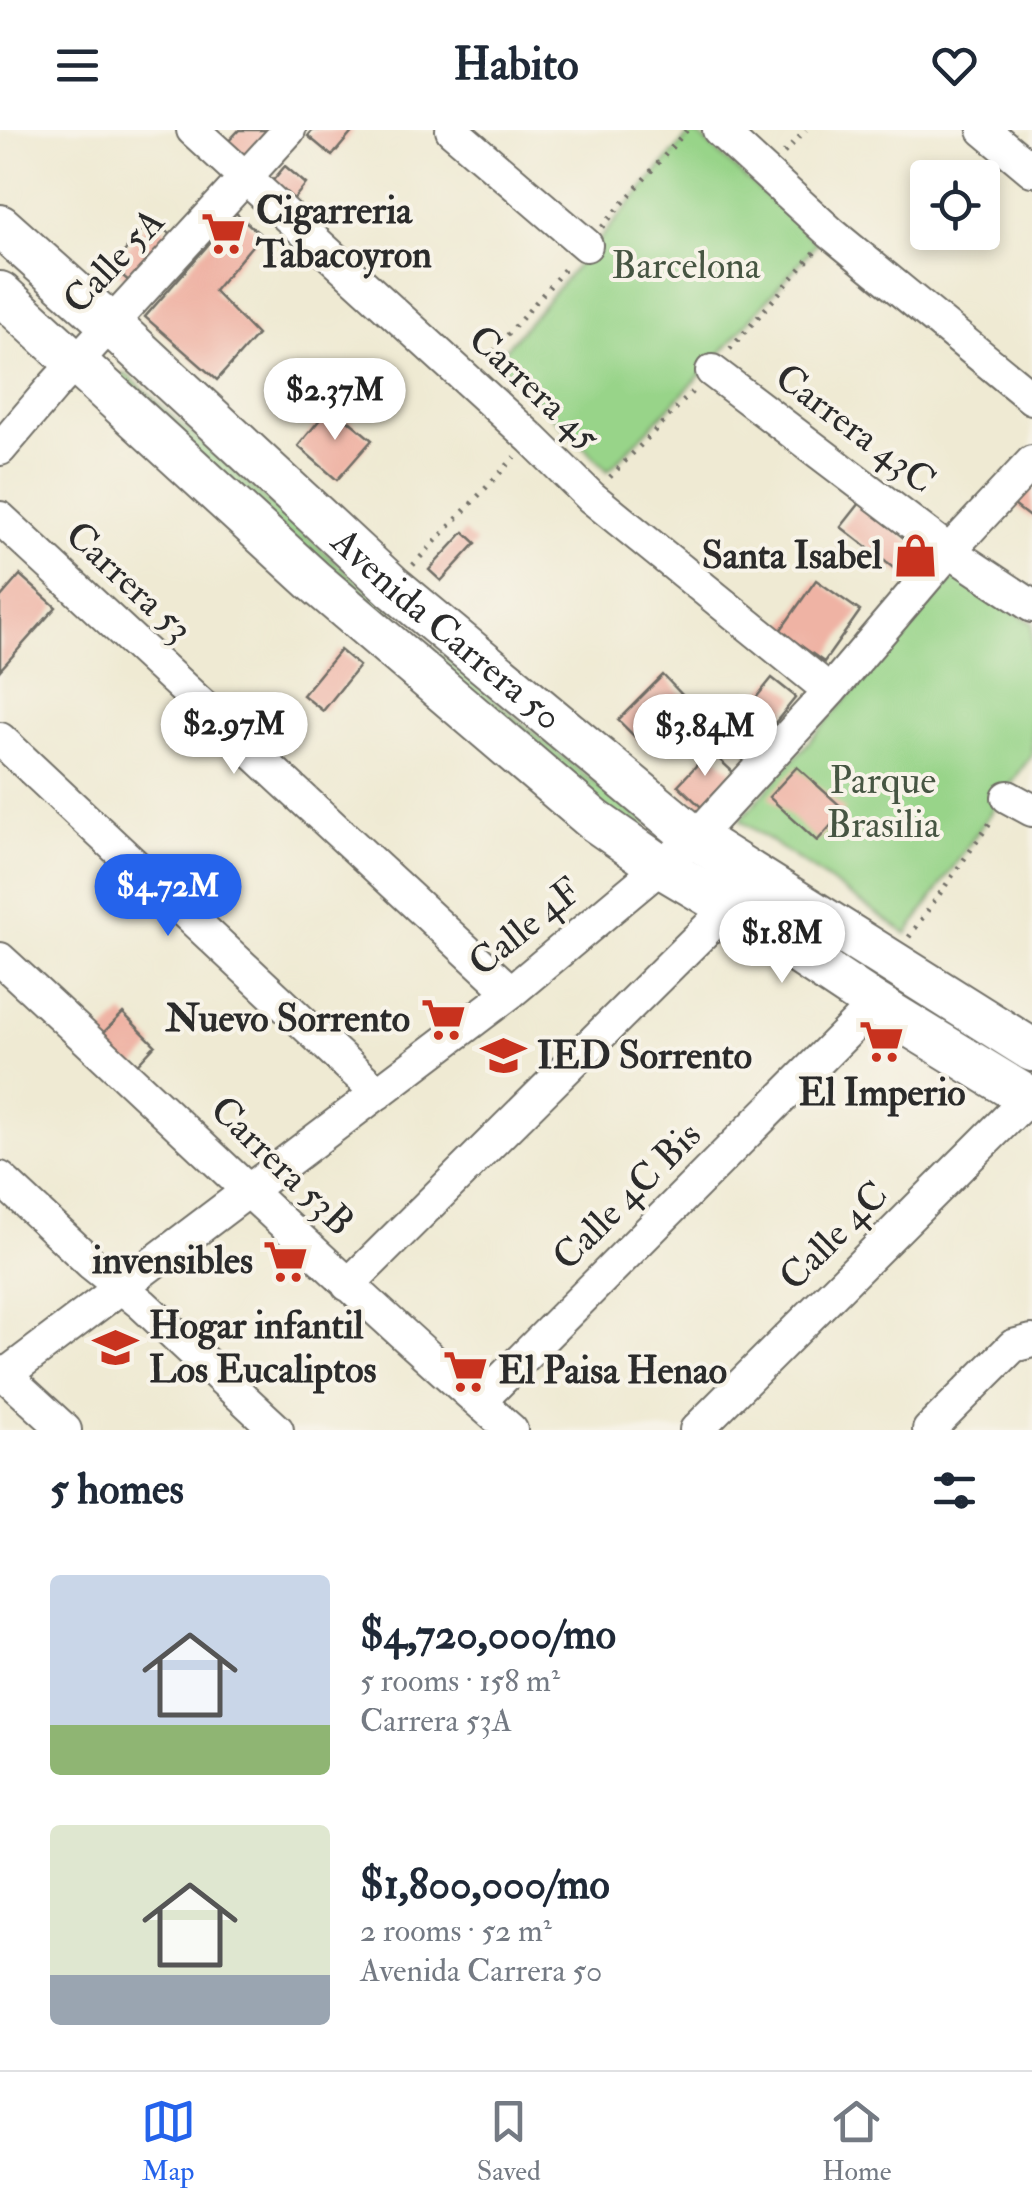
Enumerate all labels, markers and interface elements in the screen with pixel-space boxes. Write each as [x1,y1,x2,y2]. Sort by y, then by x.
text: Habito [453,37,579,93]
icon: menu [50,38,105,93]
icon: heart [927,38,982,93]
map controls [910,160,1000,250]
button: locate [910,160,1000,250]
place label: Cigarreria Tabacoyron [255,187,432,279]
street label: Calle 5A [53,198,175,324]
supermarket icon: Cigarreria Tabacoyron [199,209,247,257]
park label: Barcelona [612,242,761,290]
street label: Carrera 45 [458,315,610,461]
street label: Carrera 43C [765,353,945,505]
pin: $2.37M [254,358,416,443]
text: $2.37M [286,370,384,410]
street label: Carrera 53 [55,511,203,653]
street label: Avenida Carrera 50 [320,517,572,741]
place label: Santa Isabel [702,532,882,580]
shop icon: Santa Isabel [891,532,939,580]
pin: $2.97M [153,692,315,777]
pin: $3.84M [624,694,786,779]
text: $2.97M [183,704,285,744]
text: $3.84M [655,706,755,746]
park label: Parque Brasilia [826,757,940,849]
pin: $4.72M [87,854,249,939]
text: $4.72M [117,866,219,906]
street label: Calle 4F [459,867,591,987]
pin: $1.8M [712,901,852,986]
text: $1.8M [741,913,823,953]
place label: Nuevo Sorrento [165,995,410,1043]
supermarket icon: Nuevo Sorrento [419,995,467,1043]
supermarket icon: El Imperio [858,1017,906,1065]
school or university icon: IED Sorrento [480,1032,528,1080]
place label: IED Sorrento [537,1032,752,1080]
place label: El Imperio [798,1069,966,1117]
street label: Carrera 53B [200,1086,364,1246]
street label: Calle 4C Bis [543,1112,711,1280]
street label: Calle 4C [769,1171,899,1301]
place label: invensibles [91,1237,253,1285]
supermarket icon: invensibles [262,1237,310,1285]
place label: Hogar infantil Los Eucaliptos [149,1302,376,1394]
school or university icon: Hogar infantil Los Eucaliptos [92,1324,140,1372]
supermarket icon: El Paisa Henao [441,1347,489,1395]
place label: El Paisa Henao [498,1347,727,1395]
icon: filters [927,1463,982,1518]
text: 5 homes [50,1464,184,1516]
text: $4,720,000/mo [360,1609,616,1661]
icon: home [130,1615,250,1735]
text: 5 rooms · 158 m² [360,1661,560,1701]
text: Carrera 53A [360,1701,512,1741]
text: $1,800,000/mo [360,1859,610,1911]
icon: home [130,1865,250,1985]
text: 2 rooms · 52 m² [360,1911,552,1951]
text: Avenida Carrera 50 [360,1951,603,1991]
tab: Map [141,2094,196,2189]
tab: Saved [477,2094,541,2189]
tab: Home [822,2094,891,2189]

